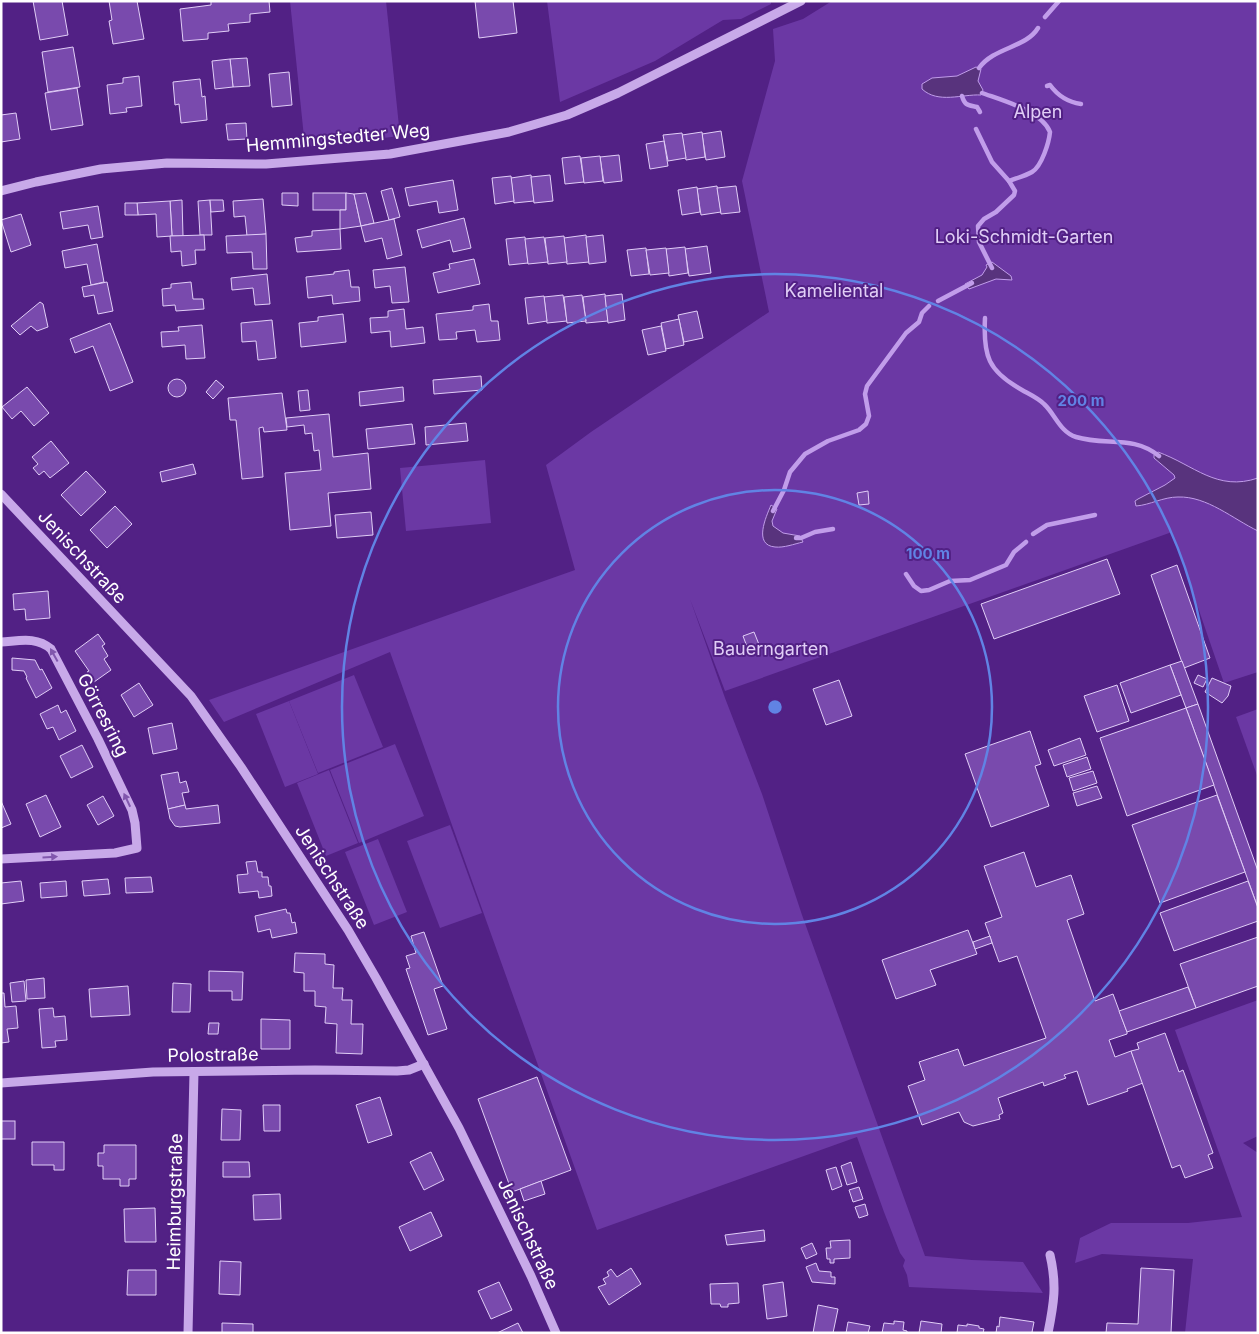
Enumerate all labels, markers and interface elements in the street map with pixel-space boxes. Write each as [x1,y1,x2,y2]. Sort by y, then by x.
park label: Alpen [1014,101,1062,122]
street label: Hemmingstedter Weg [245,119,431,156]
park label: Loki-Schmidt-Garten [935,226,1113,247]
park label: Kameliental [785,280,883,301]
text: 200 m [1058,391,1104,410]
street label: Jenischstraße [34,506,131,608]
text: 100 m [906,544,950,563]
park label: Bauerngarten [713,638,829,659]
one-way arrow [50,649,59,662]
street label: Görresring [73,670,133,760]
centre of rings [766,698,784,716]
one-way arrow [123,793,132,808]
street label: Jenischstraße [291,821,374,933]
one-way arrow [42,852,58,860]
street label: Polostraße [167,1043,259,1066]
street label: Heimburgstraße [163,1133,186,1271]
street label: Jenischstraße [494,1175,563,1293]

